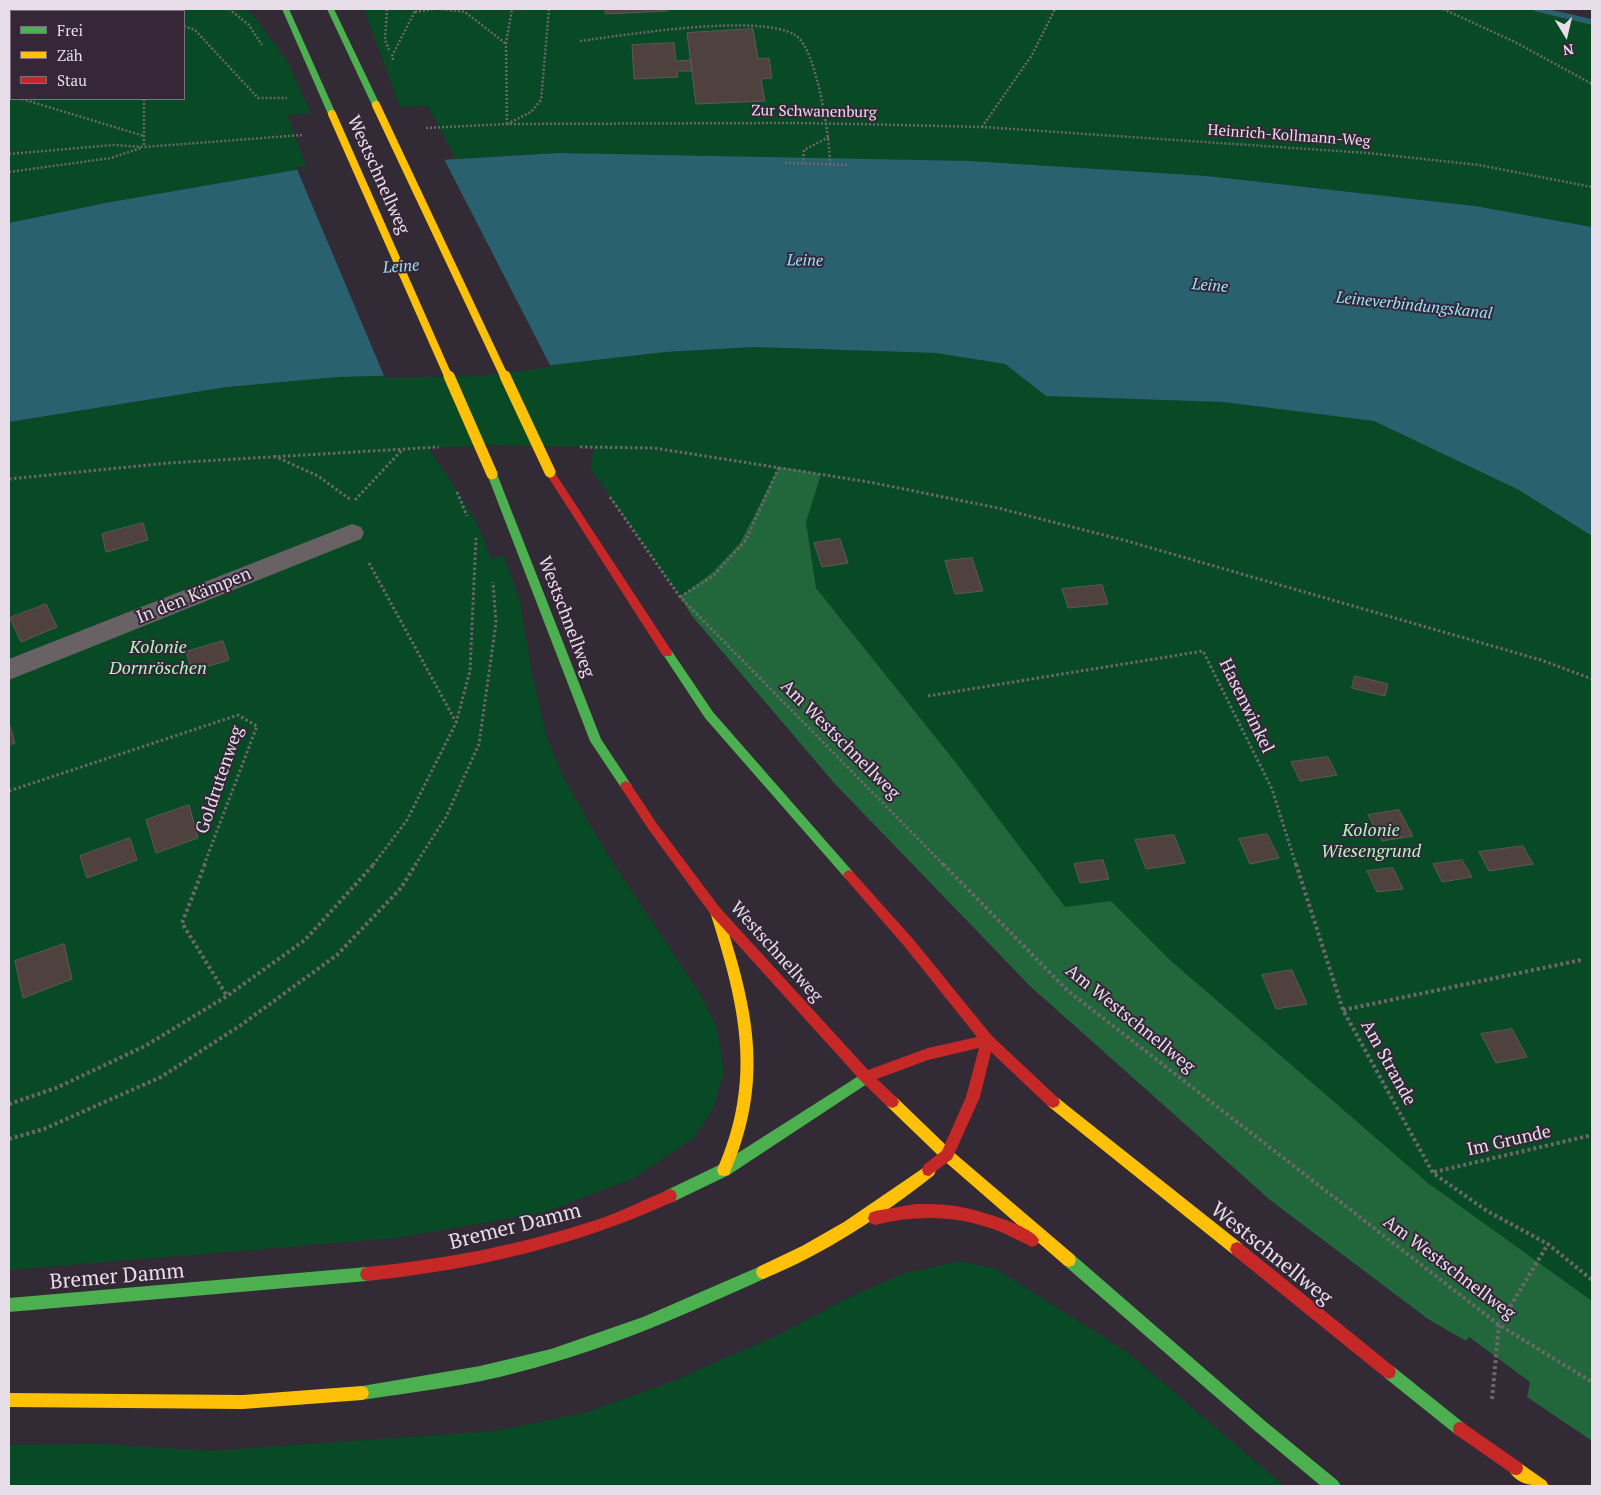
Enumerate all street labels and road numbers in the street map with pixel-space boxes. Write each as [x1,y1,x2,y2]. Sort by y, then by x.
street label: Zur Schwanenburg [751,102,877,122]
street label: Westschnellweg [342,112,414,238]
street label: Heinrich-Kollmann-Weg [1207,121,1371,151]
street label: Westschnellweg [533,553,599,681]
street label: In den Kämpen [134,563,254,629]
street label: Hasenwinkel [1214,655,1278,757]
street label: Am Westschnellweg [776,676,904,804]
street label: Goldrutenweg [191,723,249,837]
street label: Westschnellweg [725,897,827,1007]
street label: Am Westschnellweg [1061,960,1199,1078]
street label: Am Strande [1356,1017,1420,1109]
street label: Im Grunde [1465,1121,1553,1161]
street label: Westschnellweg [1205,1197,1337,1311]
street label: Bremer Damm [446,1198,584,1256]
street label: Am Westschnellweg [1379,1211,1519,1325]
street label: Bremer Damm [49,1259,185,1295]

